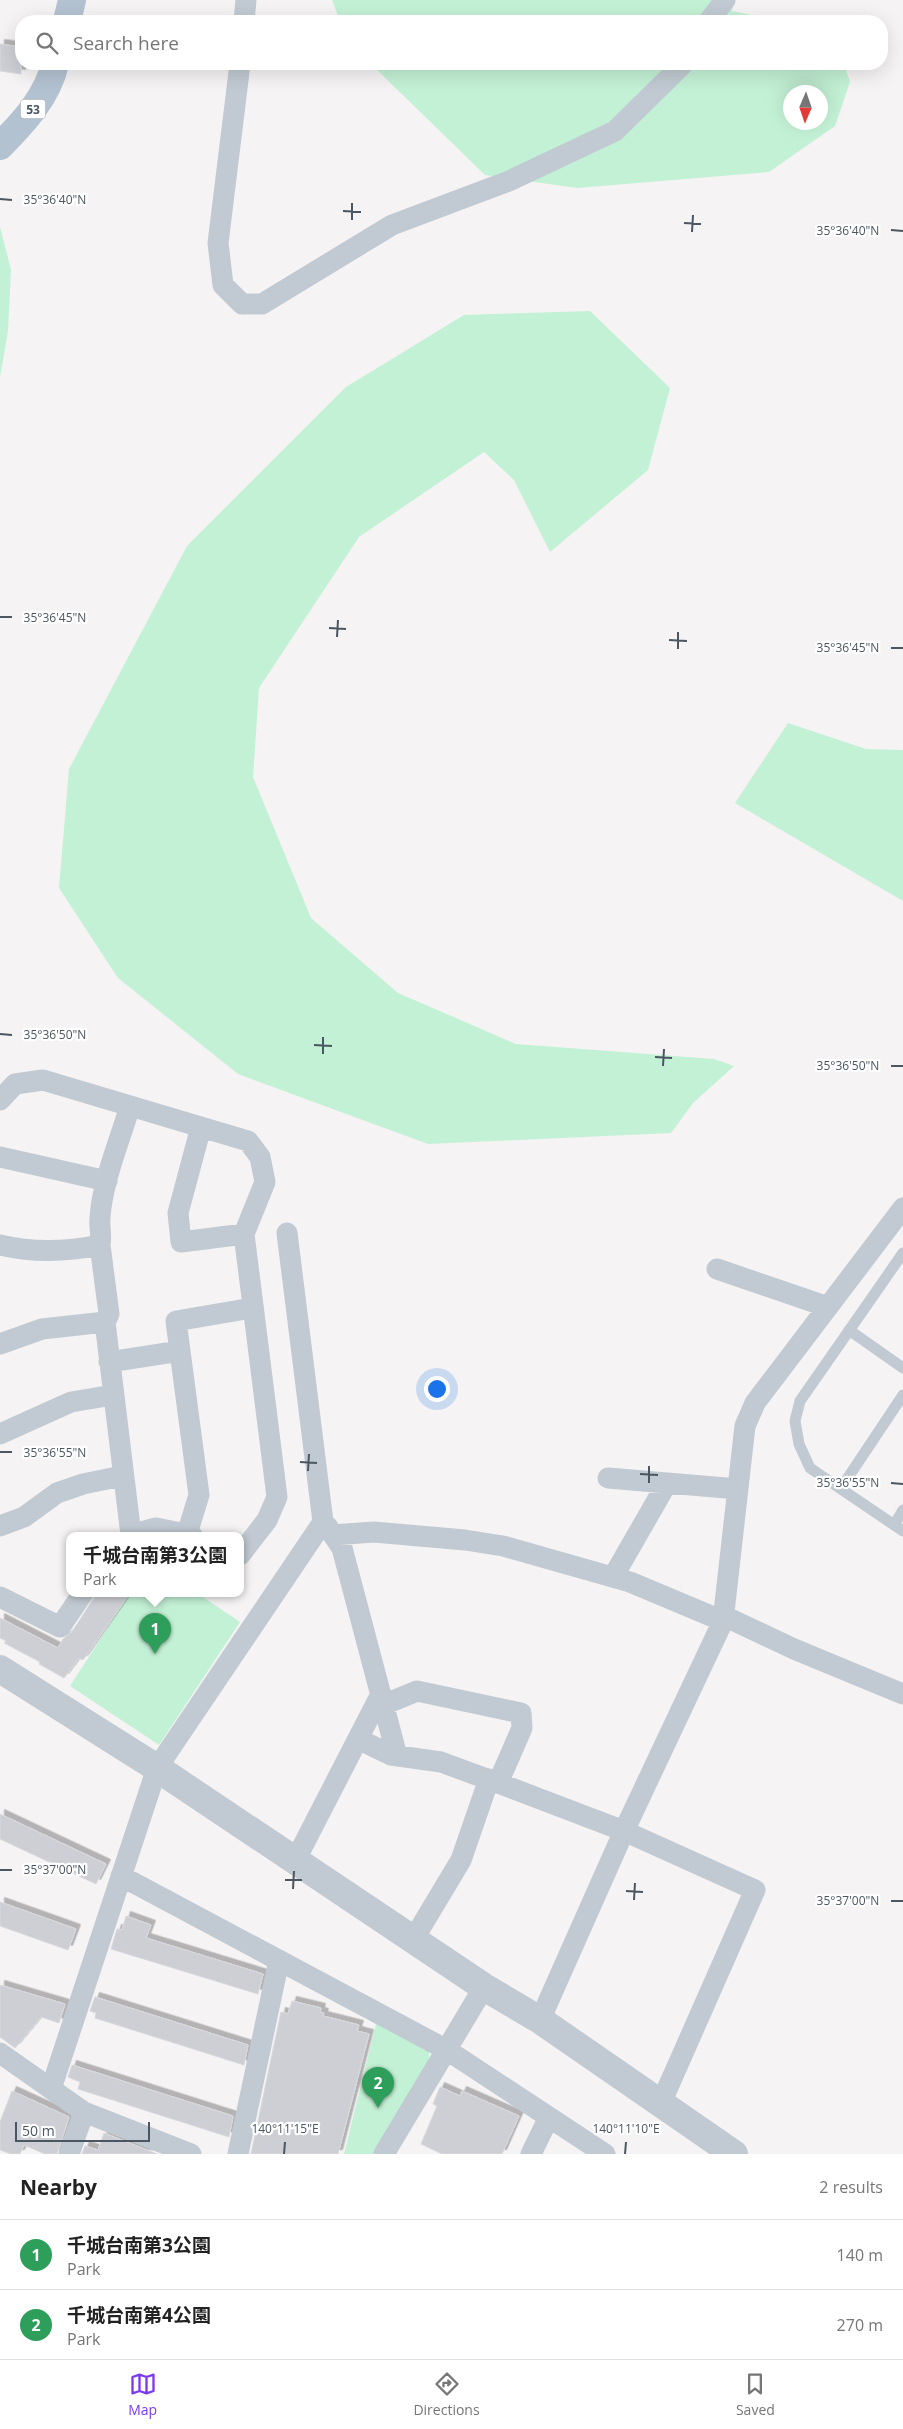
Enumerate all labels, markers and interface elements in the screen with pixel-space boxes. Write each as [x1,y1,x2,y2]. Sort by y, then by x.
search box [15,15,888,70]
icon: search [33,29,61,57]
text: Search here [73,30,179,56]
north arrow [783,85,828,130]
road number: 53 [20,100,46,118]
text: 35°36'40"N [24,191,86,208]
text: 35°36'40"N [817,222,879,239]
text: 35°36'45"N [24,609,86,626]
text: 35°36'45"N [817,639,879,656]
text: 35°36'50"N [24,1026,86,1043]
text: 35°36'50"N [817,1057,879,1074]
your location [424,1376,450,1402]
text: 35°36'55"N [24,1444,86,1461]
text: 35°36'55"N [817,1474,879,1491]
popup [66,1532,244,1597]
text: 千城台南第3公園 [83,1542,227,1568]
text: Park [83,1568,117,1590]
pin: 1 [139,1613,171,1654]
text: 35°37'00"N [24,1861,86,1878]
text: 35°37'00"N [817,1892,879,1909]
pin: 2 [362,2067,394,2108]
scale bar [15,2119,150,2142]
text: 140°11'15"E [251,2120,319,2137]
text: 140°11'10"E [592,2120,660,2137]
text: 50 m [22,2121,55,2140]
text: Nearby [20,2173,97,2201]
text: 2 results [819,2176,883,2198]
text: 千城台南第3公園 [67,2232,211,2258]
text: 1 [31,2244,41,2266]
text: 140 m [837,2244,883,2266]
text: Park [67,2258,100,2280]
text: 千城台南第4公園 [67,2302,211,2328]
text: 2 [31,2314,41,2336]
text: 270 m [837,2314,883,2336]
text: Park [67,2328,100,2350]
tab: Map [128,2370,157,2419]
tab: Directions [413,2370,480,2419]
tab: Saved [736,2370,775,2419]

